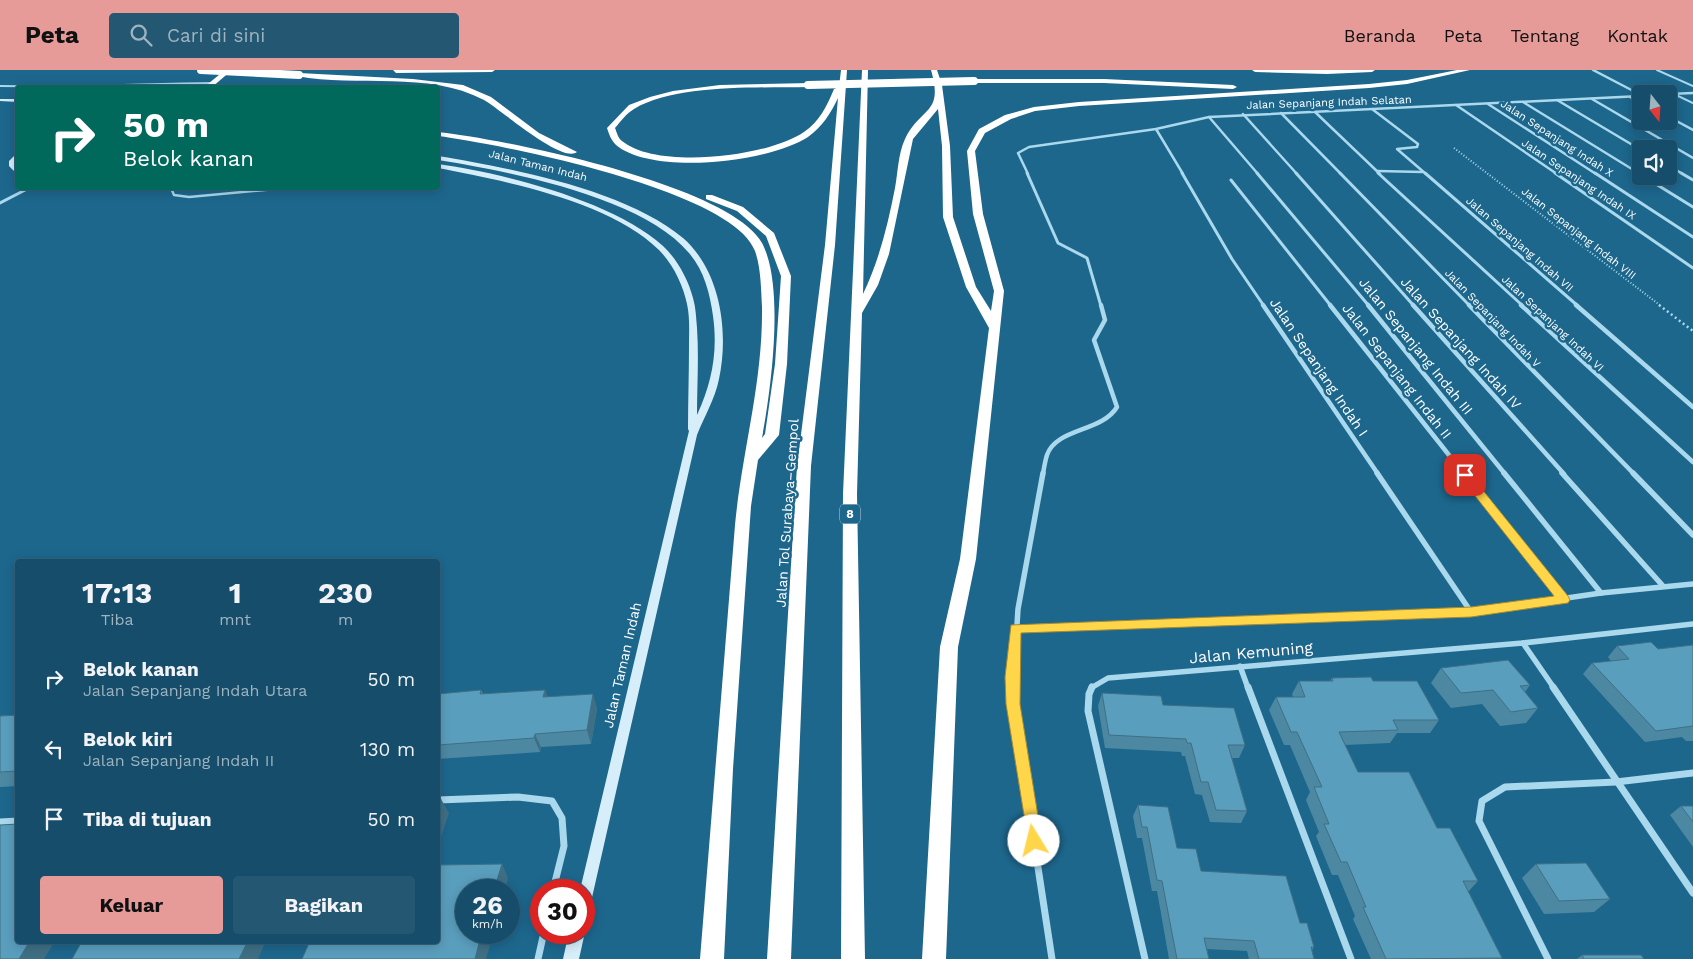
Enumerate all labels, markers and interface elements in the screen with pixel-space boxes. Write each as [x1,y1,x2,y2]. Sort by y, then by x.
search box [109,13,459,58]
text: Peta [25,21,79,49]
icon: search [127,21,155,49]
text: Cari di sini [167,24,265,47]
text: Beranda [1344,25,1416,46]
text: Peta [1444,25,1482,46]
text: Tentang [1510,25,1579,46]
text: Kontak [1607,25,1668,46]
north arrow [1632,85,1678,130]
map controls [1632,85,1677,185]
street label: Jalan Sepanjang Indah Selatan [1246,93,1412,112]
street label: Jalan Sepanjang Indah X [1498,97,1616,180]
text: 50 m [123,104,209,146]
icon: right [40,105,105,170]
street label: Jalan Sepanjang Indah IX [1519,136,1639,223]
button: sound [1632,140,1677,185]
text: Belok kanan [123,146,254,171]
street label: Jalan Taman Indah [487,147,588,184]
street label: Jalan Sepanjang Indah VIII [1519,184,1639,282]
street label: Jalan Sepanjang Indah VII [1463,194,1577,294]
street label: Jalan Sepanjang Indah V [1442,266,1543,370]
street label: Jalan Sepanjang Indah VI [1499,273,1606,374]
street label: Jalan Sepanjang Indah III [1356,274,1476,418]
street label: Jalan Sepanjang Indah IV [1397,274,1525,412]
street label: Jalan Sepanjang Indah I [1267,295,1371,439]
street label: Jalan Sepanjang Indah II [1339,300,1455,442]
street label: Jalan Tol Surabaya–Gempol [772,417,802,608]
pin [1444,454,1486,496]
icon: arrive [1451,461,1479,489]
road number: 8 [840,504,860,524]
text: 17:13 [82,575,152,610]
text: 1 [229,575,242,610]
text: 230 [318,575,373,610]
street label: Jalan Taman Indah [600,601,644,729]
text: Tiba [101,610,134,629]
text: mnt [219,610,251,629]
text: m [338,610,353,629]
street label: Jalan Kemuning [1189,638,1314,667]
text: Belok kanan [83,658,199,681]
icon: right [40,665,68,693]
text: 50 m [368,668,415,691]
text: Jalan Sepanjang Indah Utara [83,681,307,700]
text: Belok kiri [83,728,173,751]
icon: left [40,735,68,763]
text: 130 m [360,738,415,761]
text: Jalan Sepanjang Indah II [83,751,274,770]
icon: arrive [40,805,68,833]
text: Tiba di tujuan [83,808,212,831]
text: 50 m [368,808,415,831]
position arrow [1007,814,1059,866]
button: Keluar [40,876,223,934]
button: Bagikan [233,876,415,934]
speed limit sign: 30 [530,879,595,944]
text: 26 [472,891,503,920]
text: km/h [472,917,503,931]

